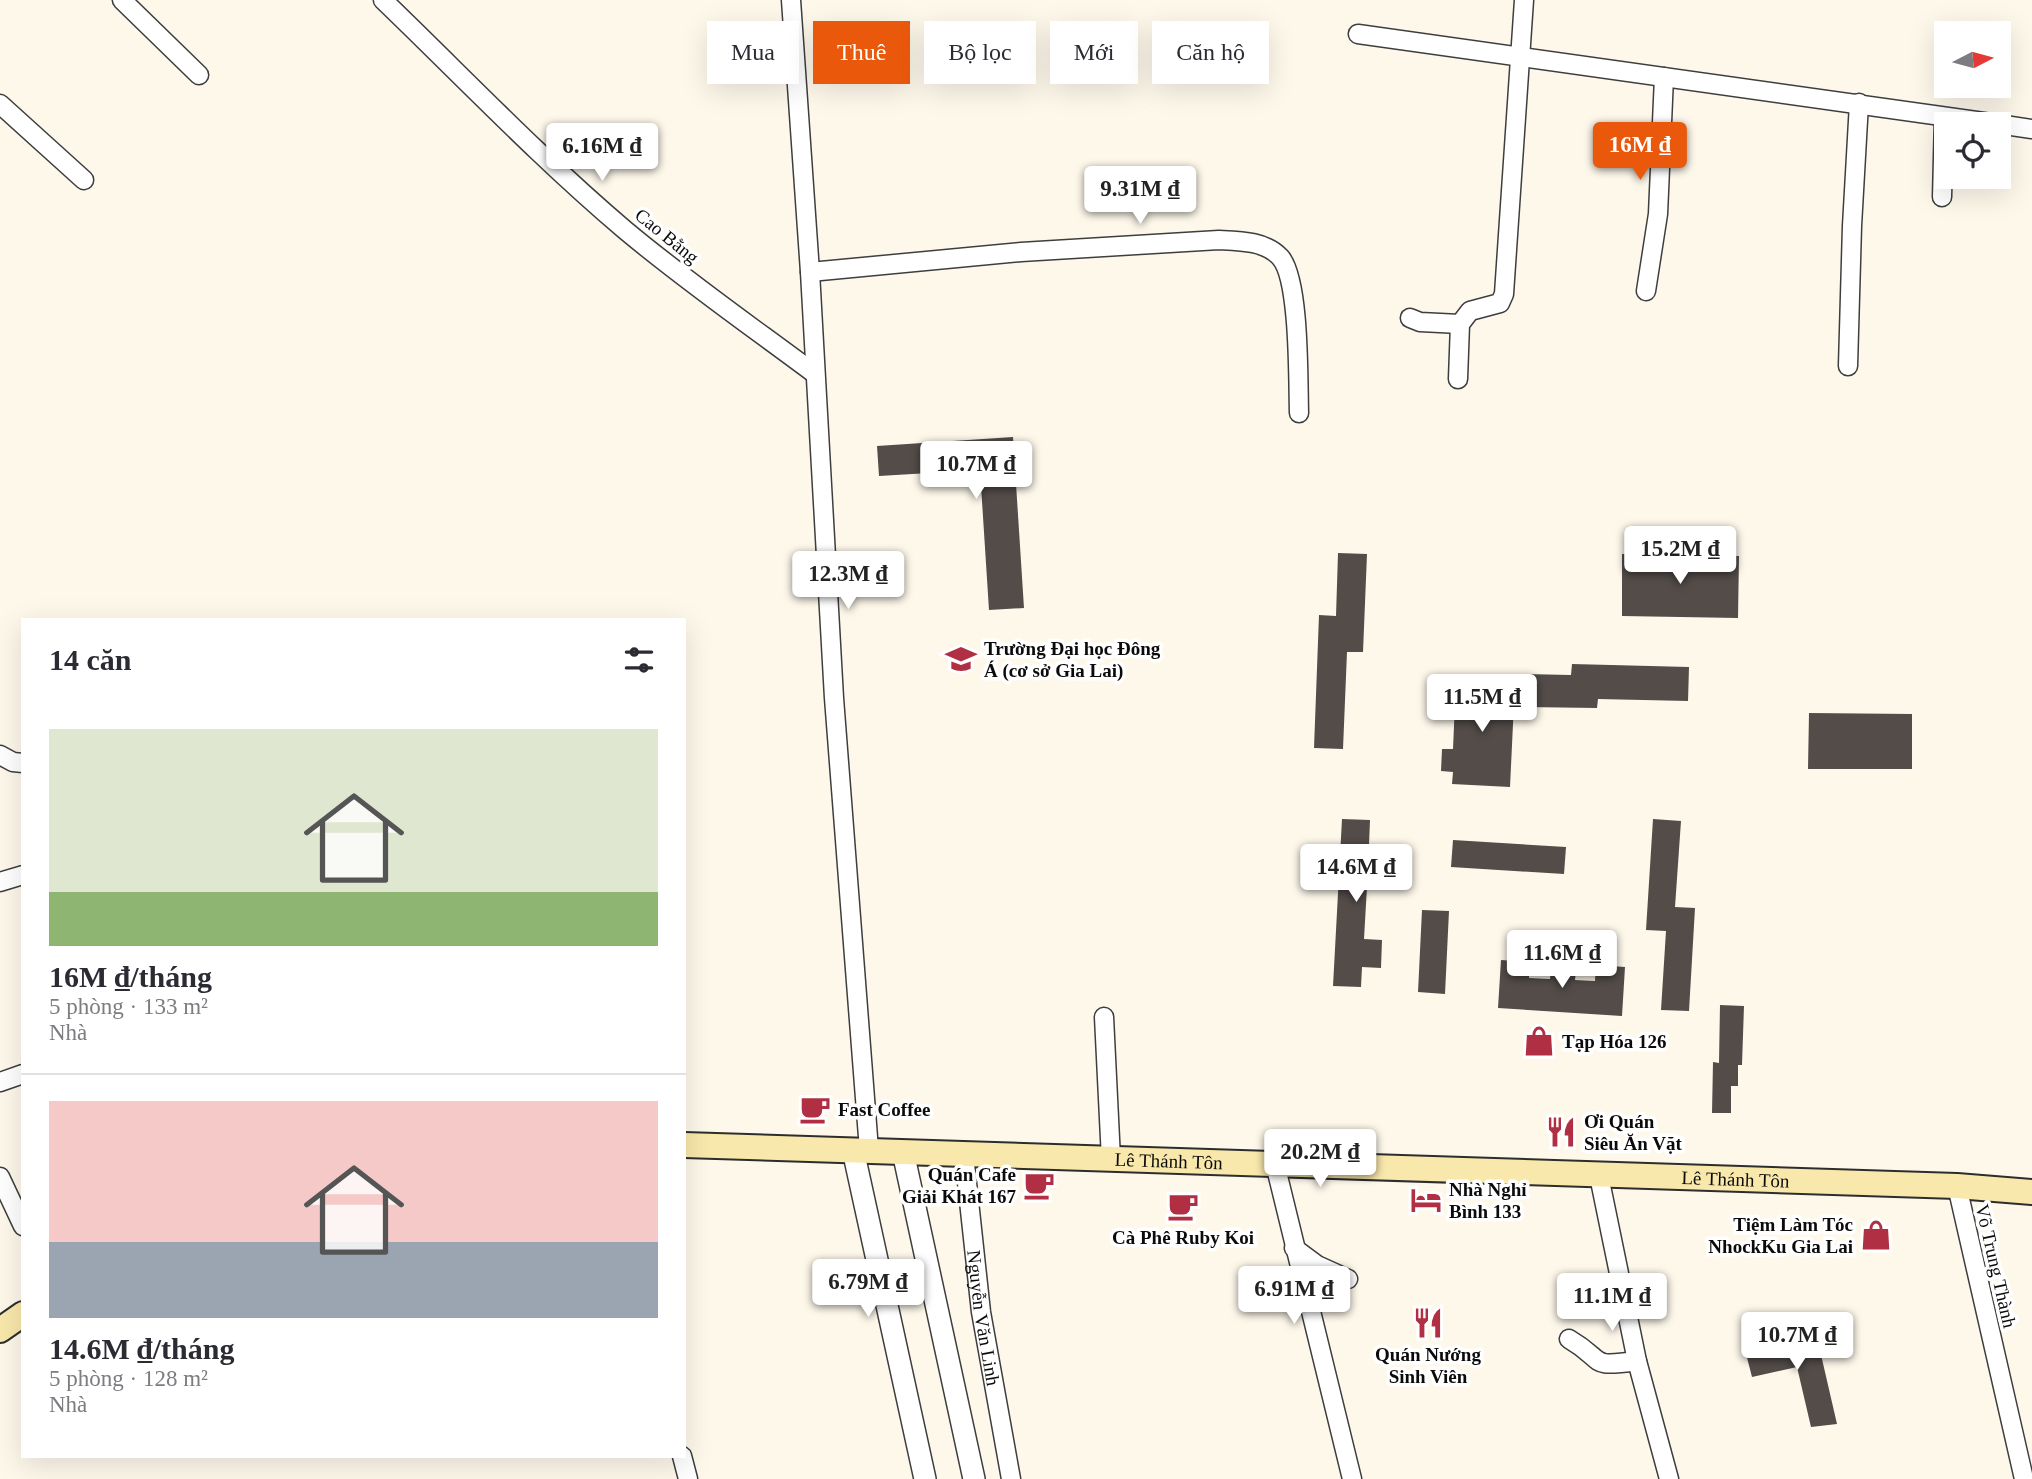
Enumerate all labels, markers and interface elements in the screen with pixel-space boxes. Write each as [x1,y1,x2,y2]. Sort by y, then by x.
chip: Mua [707,21,799,84]
chip: Thuê [813,21,910,84]
chip: Bộ lọc [924,21,1036,84]
chip: Mới [1050,21,1138,84]
chip: Căn hộ [1152,21,1269,84]
north arrow [1934,21,2011,98]
map controls [1934,21,2011,189]
button: locate [1934,112,2011,189]
pin: 16M ₫ [1591,122,1689,182]
pin: 6.16M ₫ [537,124,667,183]
text: 16M ₫ [1609,132,1671,157]
text: 6.16M ₫ [562,133,642,158]
pin: 9.31M ₫ [1075,166,1205,226]
text: 9.31M ₫ [1100,176,1180,201]
street label: Cao Bằng [631,204,703,268]
pin: 10.7M ₫ [911,442,1041,501]
text: 10.7M ₫ [936,451,1016,476]
pin: 15.2M ₫ [1615,526,1745,586]
text: 15.2M ₫ [1640,536,1720,561]
pin: 12.3M ₫ [783,552,913,611]
text: 12.3M ₫ [808,561,888,586]
place label: Trường Đại học Đông Á (cơ sở Gia Lai) [984,638,1161,682]
icon: filters [620,641,658,679]
school or university icon: Trường Đại học Đông Á (cơ sở Gia Lai) [944,642,978,676]
text: 14 căn [49,643,132,676]
pin: 11.5M ₫ [1417,674,1547,734]
text: 11.5M ₫ [1443,684,1521,709]
icon: home [291,775,417,901]
pin: 14.6M ₫ [1291,844,1421,904]
text: 14.6M ₫ [1316,854,1396,879]
pin: 11.6M ₫ [1497,930,1627,990]
text: 11.6M ₫ [1523,940,1601,965]
text: 16M ₫/tháng [49,960,212,993]
text: 5 phòng · 133 m² [49,994,208,1019]
text: Nhà [49,1020,87,1045]
shop icon: Tạp Hóa 126 [1522,1024,1556,1058]
place label: Tạp Hóa 126 [1562,1031,1667,1052]
cafe icon: Fast Coffee [798,1092,832,1126]
place label: Fast Coffee [838,1099,930,1120]
place label: Ơi Quán Siêu Ăn Vặt [1584,1111,1683,1154]
restaurant icon: Ơi Quán Siêu Ăn Vặt [1544,1115,1578,1149]
pin: 20.2M ₫ [1255,1130,1385,1189]
text: 20.2M ₫ [1280,1139,1360,1164]
icon: home [291,1147,417,1273]
street label: Lê Thánh Tôn [1114,1148,1224,1173]
place label: Quán Cafe Giải Khát 167 [902,1164,1016,1207]
street label: Lê Thánh Tôn [1681,1167,1790,1191]
cafe icon: Quán Cafe Giải Khát 167 [1022,1168,1056,1202]
place label: Nhà Nghỉ Bình 133 [1449,1179,1527,1222]
hotel icon: Nhà Nghỉ Bình 133 [1409,1183,1443,1217]
cafe icon: Cà Phê Ruby Koi [1166,1189,1200,1223]
street label: Võ Trung Thành [1972,1202,2021,1330]
place label: Tiệm Làm Tóc NhockKu Gia Lai [1708,1214,1853,1257]
shop icon: Tiệm Làm Tóc NhockKu Gia Lai [1859,1218,1893,1252]
place label: Cà Phê Ruby Koi [1112,1227,1254,1248]
street label: Nguyễn Văn Linh [964,1249,1005,1388]
pin: 6.79M ₫ [803,1260,933,1319]
pin: 6.91M ₫ [1229,1266,1359,1326]
text: 6.79M ₫ [828,1269,908,1294]
pin: 11.1M ₫ [1547,1274,1677,1333]
text: 6.91M ₫ [1254,1276,1334,1301]
text: 11.1M ₫ [1573,1283,1651,1308]
restaurant icon: Quán Nướng Sinh Viên [1411,1306,1445,1340]
pin: 10.7M ₫ [1732,1312,1862,1372]
text: 10.7M ₫ [1757,1322,1837,1347]
text: 14.6M ₫/tháng [49,1332,234,1365]
place label: Quán Nướng Sinh Viên [1375,1344,1481,1387]
text: 5 phòng · 128 m² [49,1366,208,1391]
text: Nhà [49,1392,87,1417]

